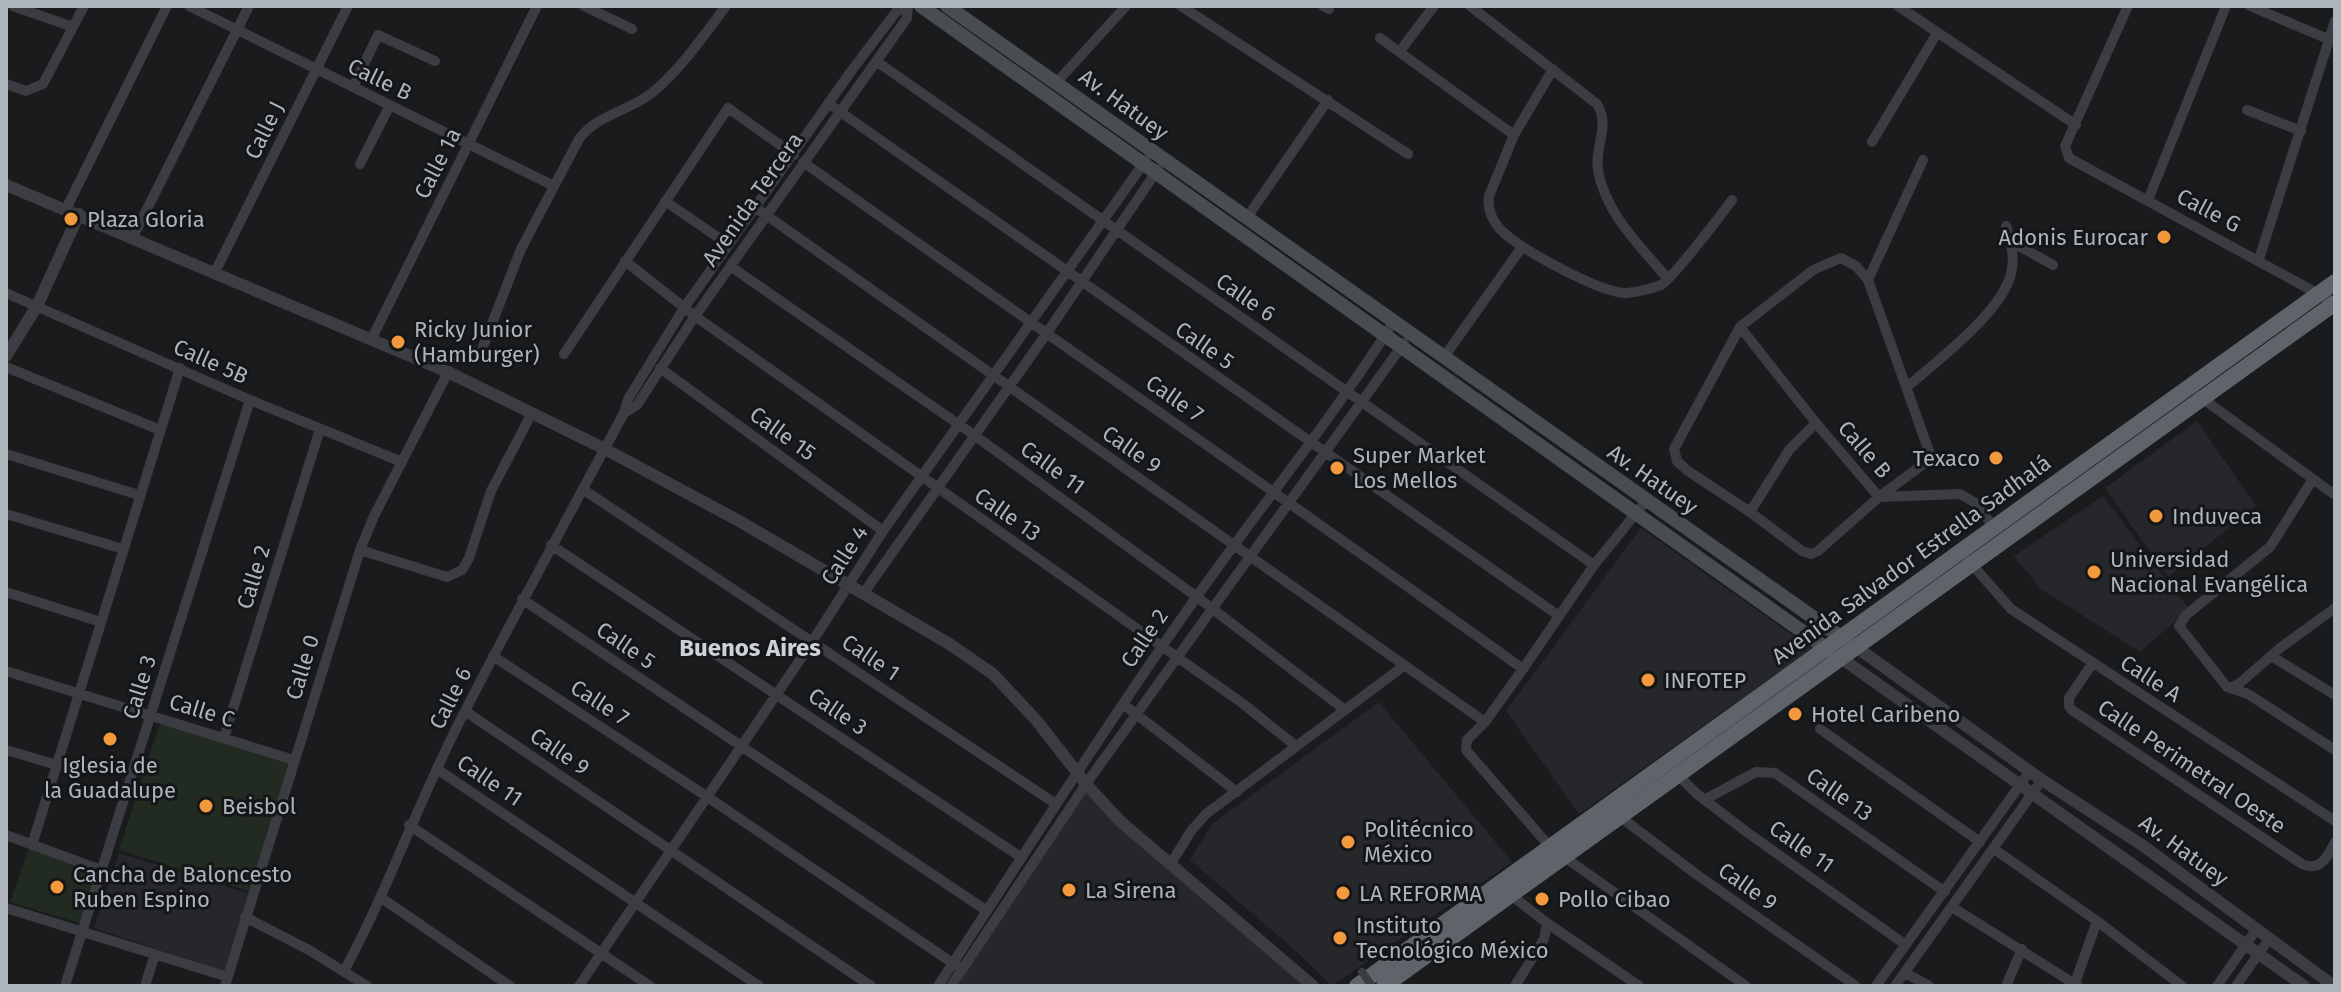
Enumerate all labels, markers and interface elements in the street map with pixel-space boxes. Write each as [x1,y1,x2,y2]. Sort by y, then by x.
street label: Calle B [343,52,416,106]
street label: Av. Hatuey [1074,63,1174,146]
street label: Calle J [239,97,290,164]
street label: Calle 1a [408,123,467,203]
street label: Avenida Tercera [696,127,809,271]
street label: Calle G [2172,182,2245,238]
place label: Plaza Gloria [87,206,205,233]
marker: Plaza Gloria [62,210,80,228]
place label: Adonis Eurocar [1999,224,2148,251]
marker: Adonis Eurocar [2155,228,2173,246]
street label: Calle 6 [1211,267,1281,327]
place label: Ricky Junior (Hamburger) [414,316,540,368]
street label: Calle 5 [1170,316,1239,375]
street label: Calle 5B [169,333,252,390]
marker: Ricky Junior (Hamburger) [389,333,407,351]
street label: Calle 7 [1141,369,1209,428]
street label: Calle 15 [744,400,821,466]
street label: Calle B [1832,415,1897,484]
street label: Calle 9 [1097,419,1166,479]
street label: Calle 11 [1015,435,1090,500]
street label: Av. Hatuey [1602,439,1703,520]
place label: Super Market Los Mellos [1353,442,1486,494]
place label: Texaco [1913,445,1980,472]
street label: Avenida Salvador Estrella Sadhalá [1766,449,2056,670]
marker: Texaco [1987,449,2005,467]
marker: Super Market Los Mellos [1328,459,1346,477]
street label: Calle 13 [969,482,1046,547]
place label: Induveca [2172,503,2262,530]
marker: Induveca [2147,507,2165,525]
street label: Calle 4 [815,520,874,590]
street label: Calle 2 [231,542,276,612]
place label: Universidad Nacional Evangélica [2110,546,2308,598]
marker: Universidad Nacional Evangélica [2085,563,2103,581]
street label: Calle 2 [1115,604,1174,673]
street label: Calle 5 [591,616,660,675]
street label: Calle 1 [837,628,905,686]
street label: Calle 0 [280,631,325,703]
district label: Buenos Aires [679,634,821,662]
street label: Calle A [2115,649,2187,708]
street label: Calle 3 [117,652,162,722]
street label: Calle 6 [423,663,477,734]
place label: INFOTEP [1664,667,1747,694]
marker: INFOTEP [1639,671,1657,689]
street label: Calle 7 [565,674,634,731]
street label: Calle 3 [803,682,872,741]
street label: Calle C [166,688,238,733]
street label: Calle Perimetral Oeste [2093,693,2291,839]
place label: Hotel Caribeno [1811,701,1960,728]
marker: Hotel Caribeno [1786,705,1804,723]
street label: Calle 9 [525,722,595,781]
marker: Iglesia de la Guadalupe [101,730,119,748]
street label: Calle 11 [452,749,528,812]
place label: Iglesia de la Guadalupe [44,752,176,804]
street label: Calle 13 [1801,762,1878,827]
place label: Beisbol [222,793,296,820]
marker: Beisbol [197,797,215,815]
street label: Av. Hatuey [2134,809,2234,892]
street label: Calle 11 [1764,814,1839,878]
place label: Politécnico México [1364,816,1474,868]
marker: Politécnico México [1339,833,1357,851]
street label: Calle 9 [1713,856,1782,916]
place label: Cancha de Baloncesto Ruben Espino [73,861,292,913]
place label: La Sirena [1085,877,1176,904]
marker: Cancha de Baloncesto Ruben Espino [48,878,66,896]
place label: LA REFORMA [1359,880,1483,907]
marker: La Sirena [1060,881,1078,899]
marker: LA REFORMA [1334,884,1352,902]
place label: Pollo Cibao [1558,886,1671,913]
marker: Pollo Cibao [1533,890,1551,908]
place label: Instituto Tecnológico México [1356,912,1549,964]
marker: Instituto Tecnológico México [1331,929,1349,947]

